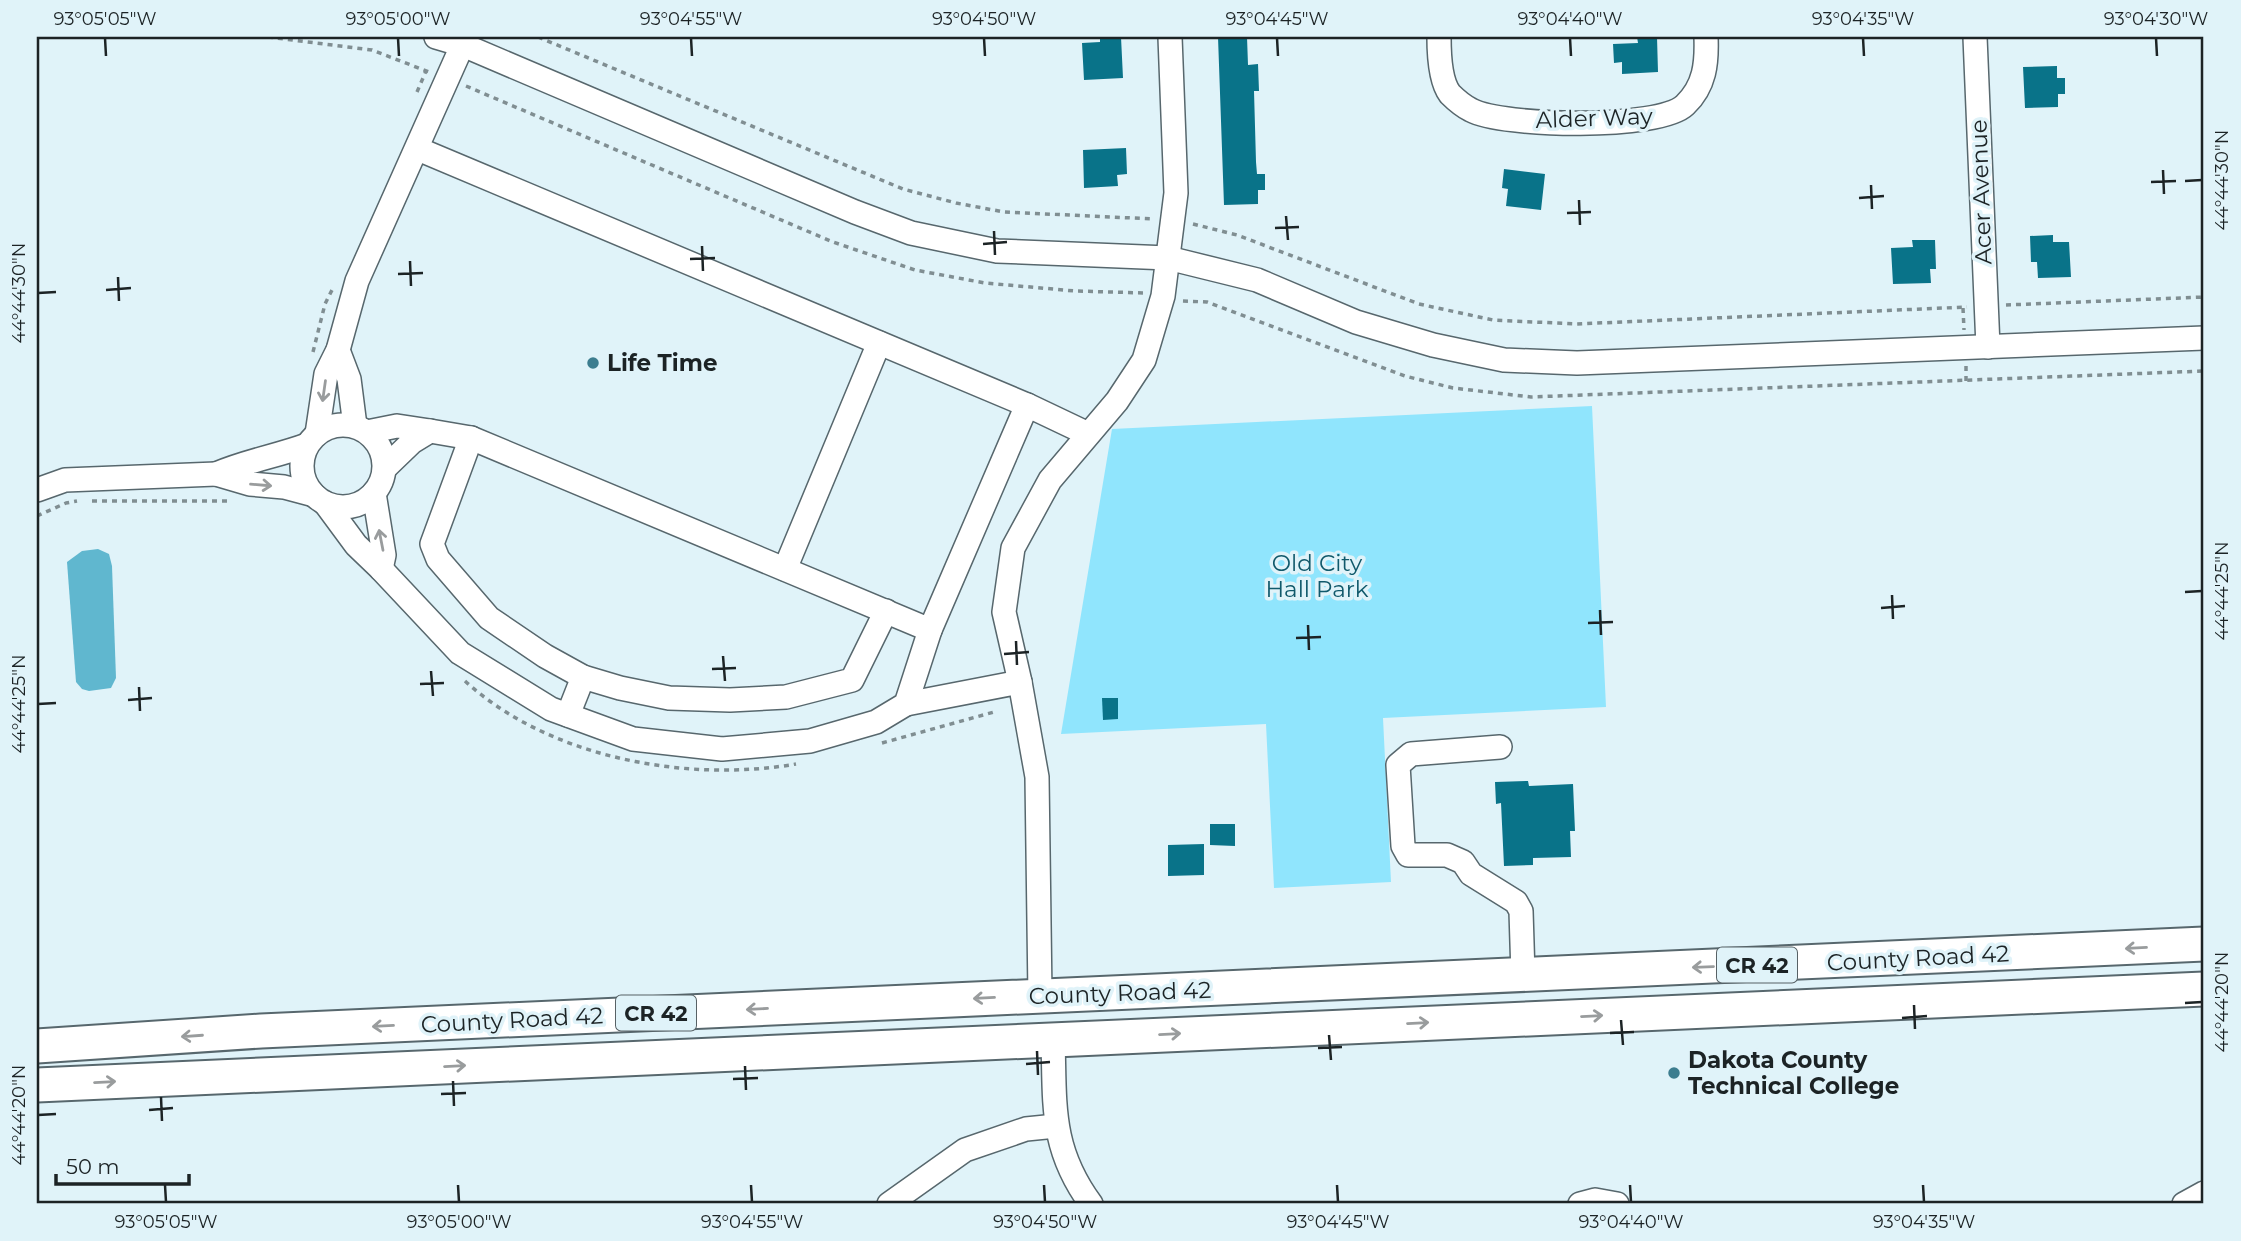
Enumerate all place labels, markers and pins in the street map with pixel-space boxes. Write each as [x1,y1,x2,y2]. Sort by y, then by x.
place label: Life Time [607,349,717,377]
marker: Life Time [585,355,601,371]
place label: Dakota County Technical College [1688,1046,1899,1100]
marker: Dakota County Technical College [1666,1065,1682,1081]

